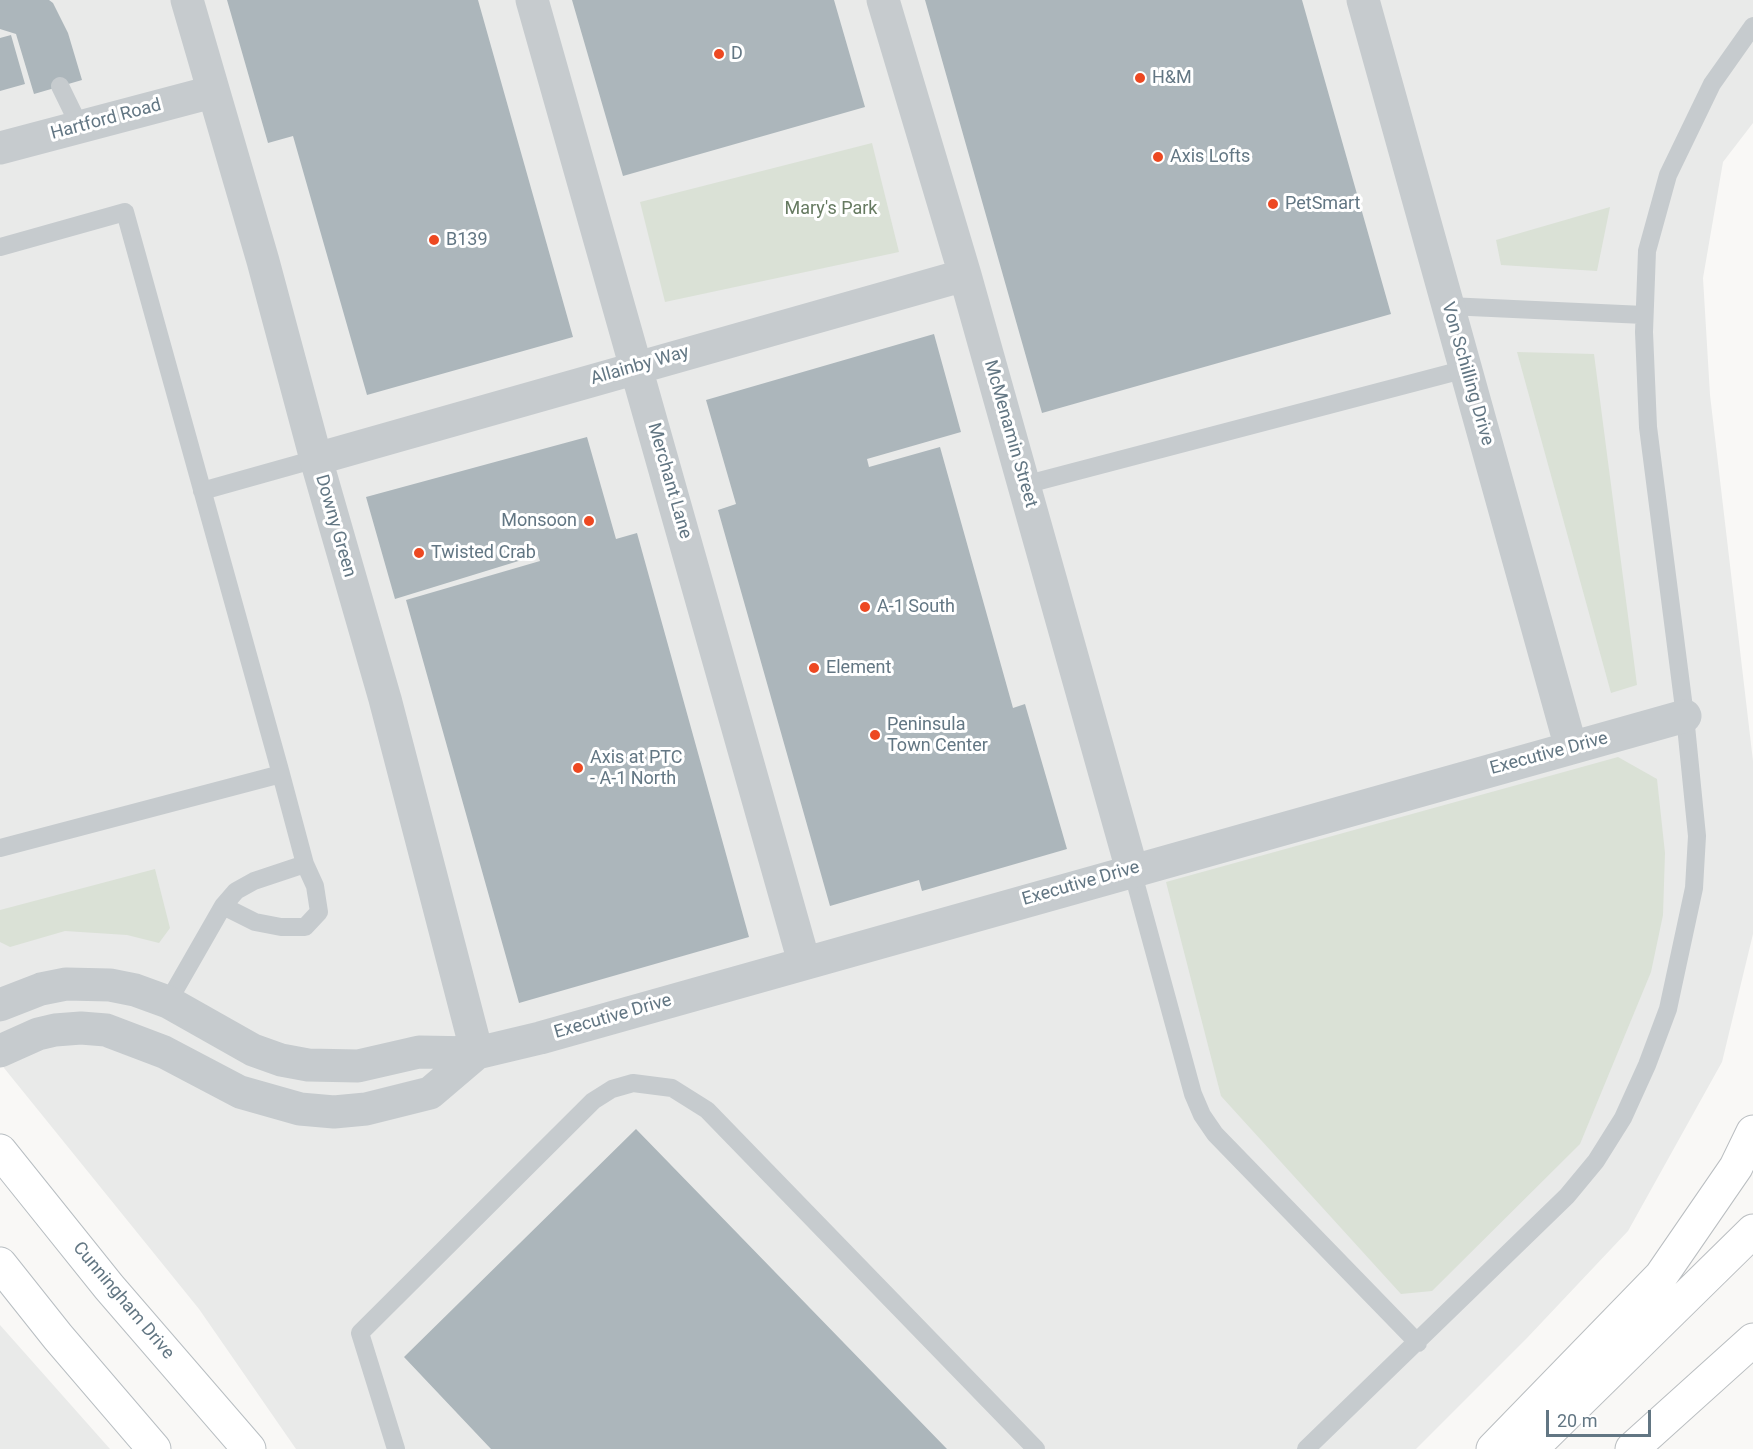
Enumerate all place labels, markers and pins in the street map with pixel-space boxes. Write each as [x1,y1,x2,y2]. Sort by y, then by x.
place label: D [731,43,743,65]
marker: D [712,47,726,61]
place label: H&M [1152,67,1192,89]
marker: H&M [1133,71,1147,85]
place label: Axis Lofts [1170,146,1250,168]
marker: Axis Lofts [1151,150,1165,164]
place label: PetSmart [1285,193,1360,215]
marker: PetSmart [1266,197,1280,211]
place label: B139 [446,229,488,251]
marker: B139 [427,233,441,247]
place label: Monsoon [501,510,577,532]
marker: Monsoon [582,514,596,528]
place label: Twisted Crab [431,542,536,564]
marker: Twisted Crab [412,546,426,560]
place label: A-1 South [877,596,955,618]
marker: A-1 South [858,600,872,614]
place label: Element [826,657,891,679]
marker: Element [807,661,821,675]
place label: Peninsula Town Center [887,714,988,756]
marker: Peninsula Town Center [868,728,882,742]
place label: Axis at PTC - A-1 North [590,747,683,789]
marker: Axis at PTC - A-1 North [571,761,585,775]

